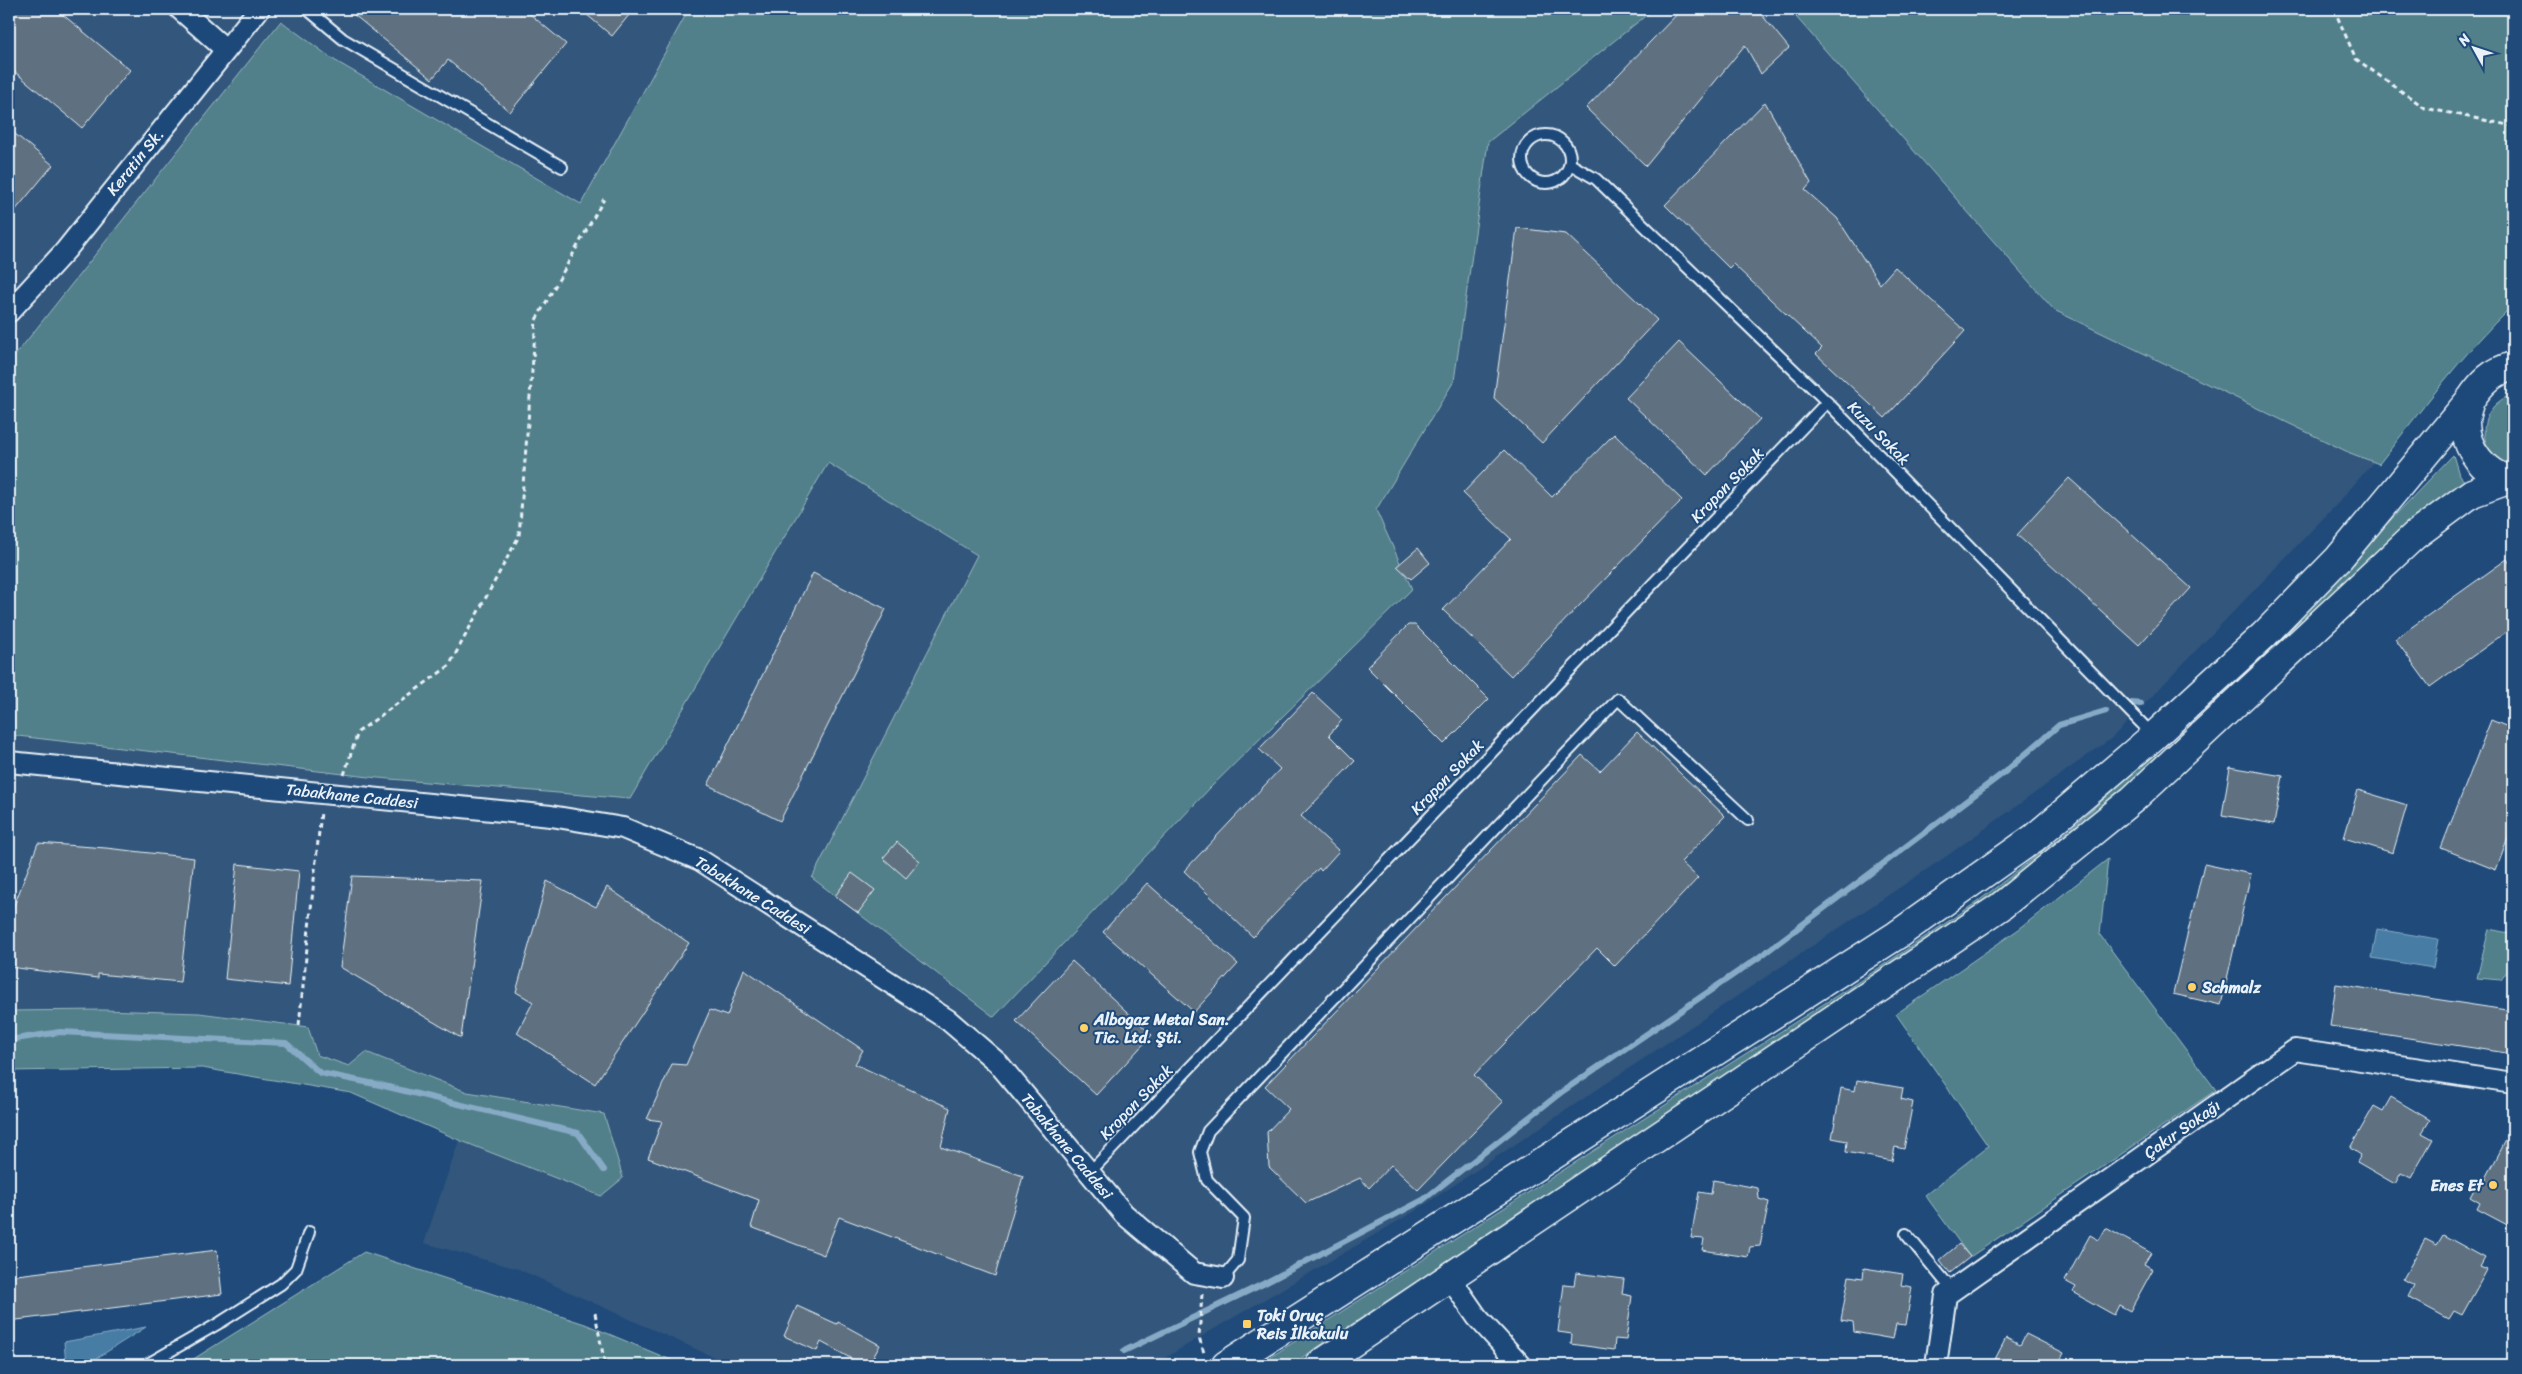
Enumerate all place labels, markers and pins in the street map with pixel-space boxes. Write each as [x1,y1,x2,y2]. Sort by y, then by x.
place label: Schmalz [2201,973,2262,1002]
marker: Schmalz [2186,981,2198,993]
place label: Albogaz Metal San. Tic. Ltd. Şti. [1093,1005,1230,1052]
marker: Albogaz Metal San. Tic. Ltd. Şti. [1078,1022,1090,1034]
place label: Enes Et [2430,1171,2485,1200]
marker: Enes Et [2487,1179,2499,1191]
place label: Toki Oruç Reis İlkokulu [1256,1301,1349,1348]
marker: Toki Oruç Reis İlkokulu [1241,1318,1253,1330]

